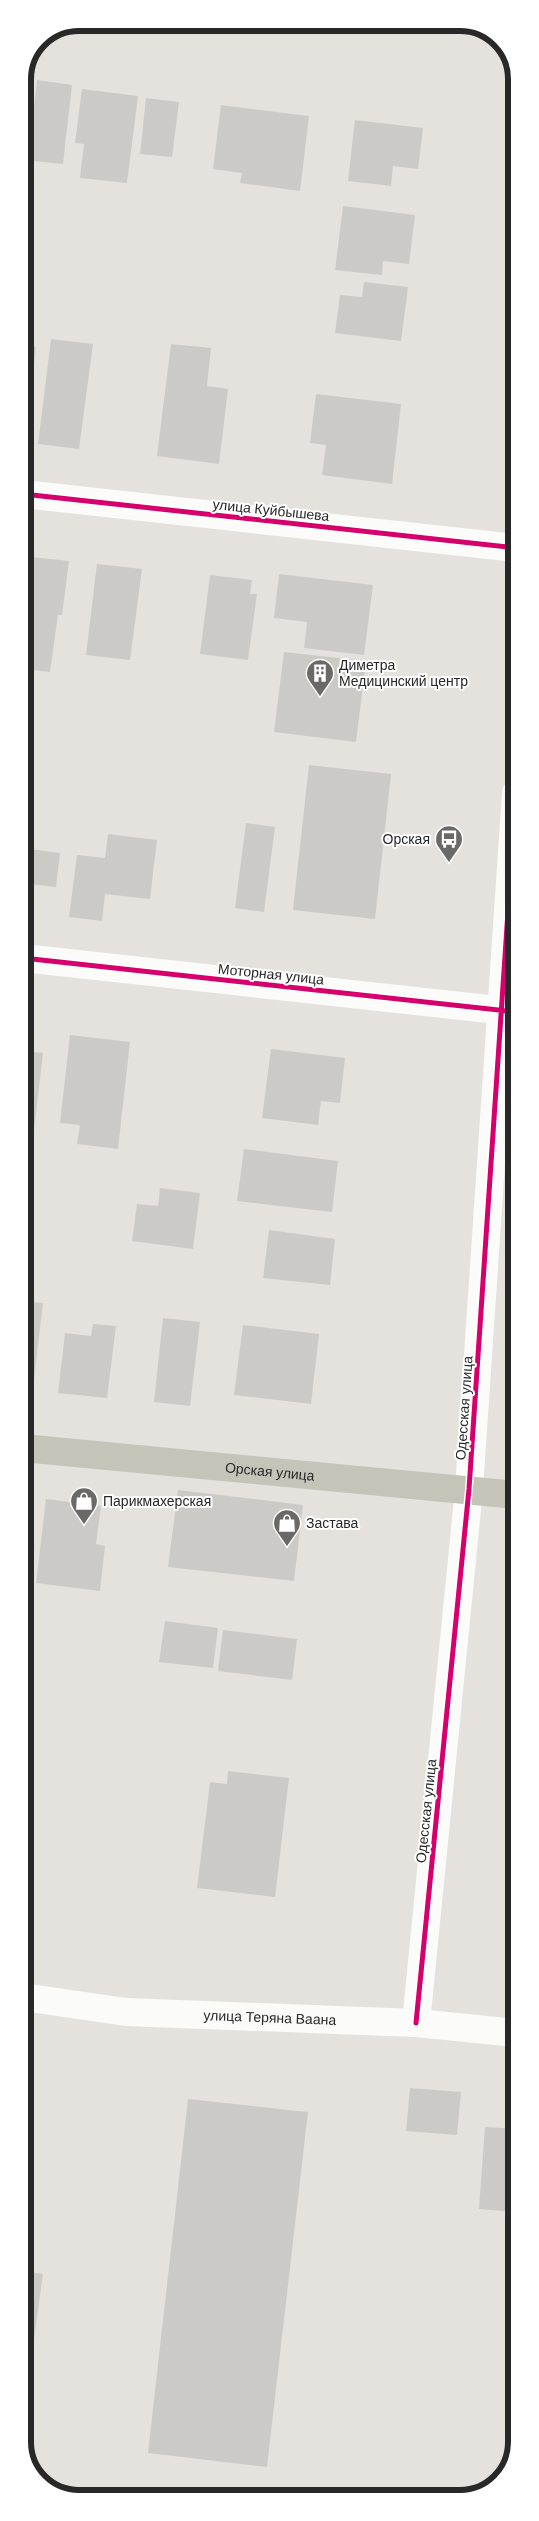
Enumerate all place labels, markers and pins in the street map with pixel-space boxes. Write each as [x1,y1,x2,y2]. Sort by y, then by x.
place label: Диметра Медицинский центр [339,656,468,690]
building icon: Диметра Медицинский центр [305,658,335,697]
bus stop icon: Орская [434,824,464,863]
place label: Орская [383,830,430,848]
shop icon: Парикмахерская [69,1486,99,1525]
place label: Парикмахерская [103,1492,211,1510]
shop icon: Застава [272,1508,302,1547]
place label: Застава [306,1514,359,1532]

